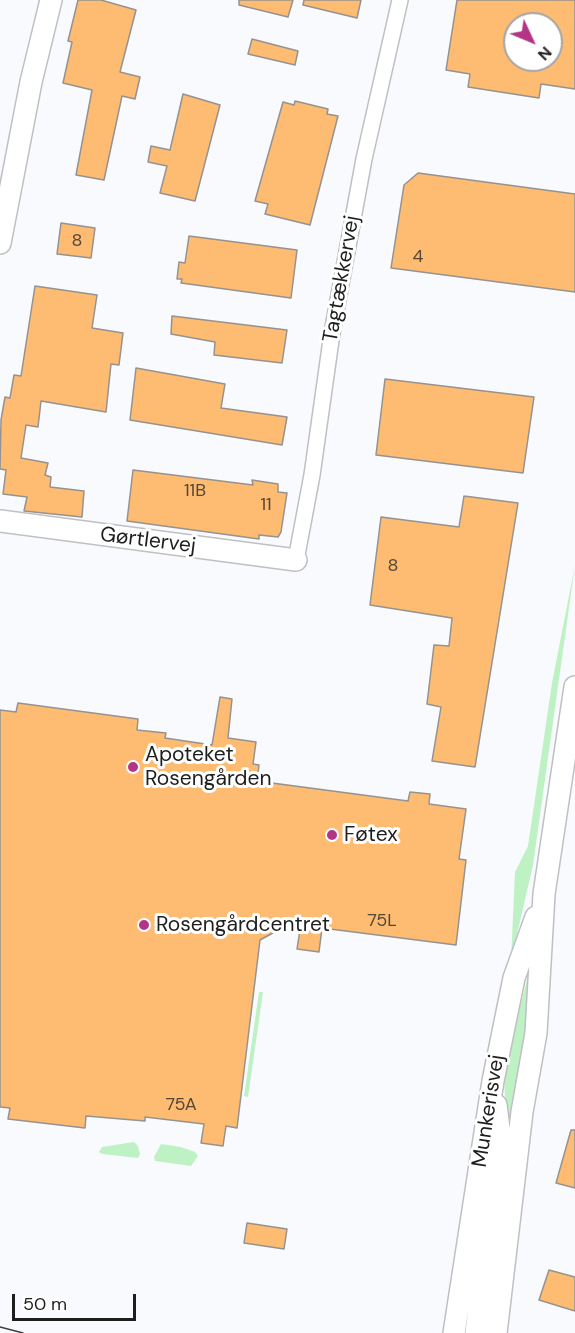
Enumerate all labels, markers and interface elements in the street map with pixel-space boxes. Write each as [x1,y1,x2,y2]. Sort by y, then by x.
north arrow [503,12,563,72]
text: N [533,42,556,65]
street label: Tagtækkervej [318,214,366,344]
house number: 8 [72,230,82,252]
house number: 4 [413,246,423,268]
house number: 11B [184,480,206,502]
house number: 11 [260,494,272,516]
street label: Gørtlervej [99,523,197,559]
house number: 8 [388,555,398,577]
place label: Apoteket Rosengården [145,742,271,792]
marker: Apoteket Rosengården [126,760,140,774]
place label: Føtex [344,822,398,848]
marker: Føtex [325,828,339,842]
house number: 75L [367,910,397,932]
place label: Rosengårdcentret [156,912,330,938]
marker: Rosengårdcentret [137,918,151,932]
street label: Munkerisvej [468,1053,510,1169]
house number: 75A [165,1094,197,1116]
scale bar [15,1282,140,1320]
text: 50 m [23,1292,67,1316]

